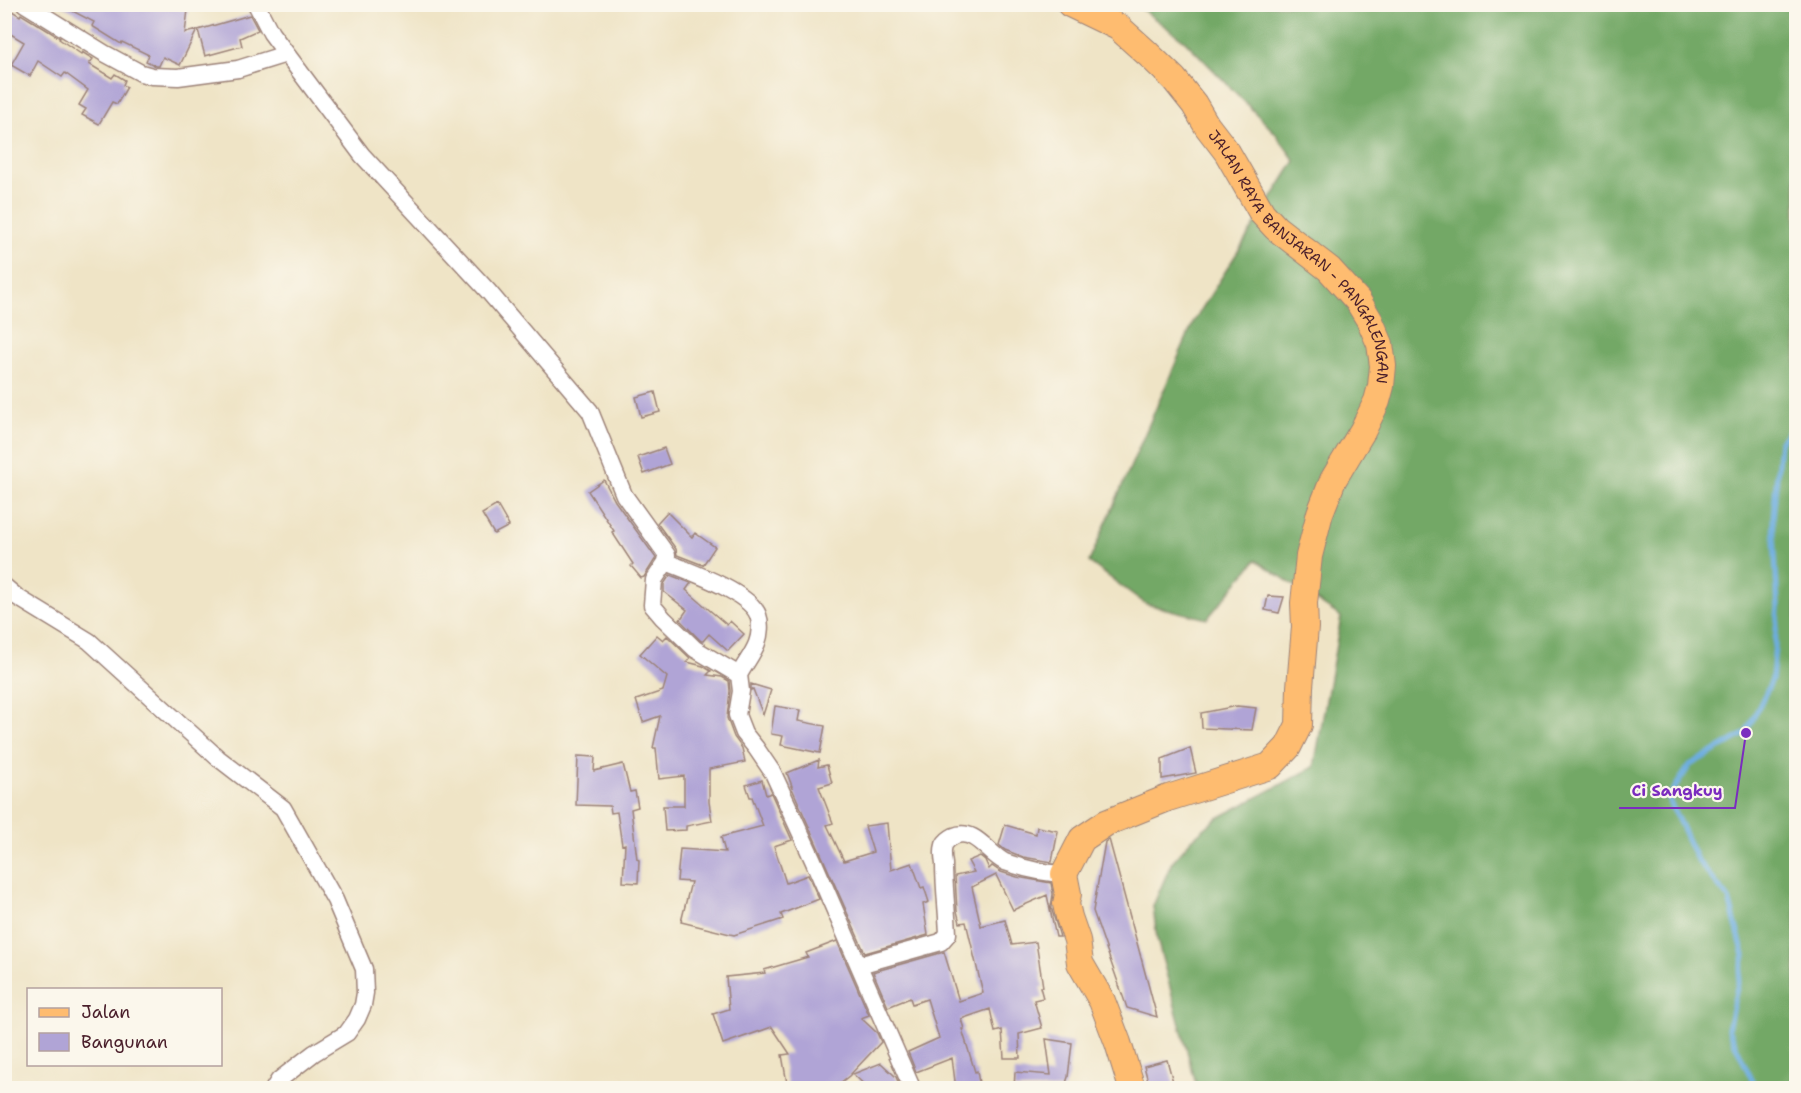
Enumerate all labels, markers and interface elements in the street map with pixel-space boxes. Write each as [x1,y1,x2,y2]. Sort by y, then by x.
street label: JALAN RAYA BANJARAN - PANGALENGAN [1204,126,1393,385]
callout: Ci Sangkuy [1619,774,1735,808]
text: Ci Sangkuy [1631,780,1723,801]
legend [27,988,222,1066]
text: Jalan [81,1000,130,1024]
text: Bangunan [81,1030,168,1054]

